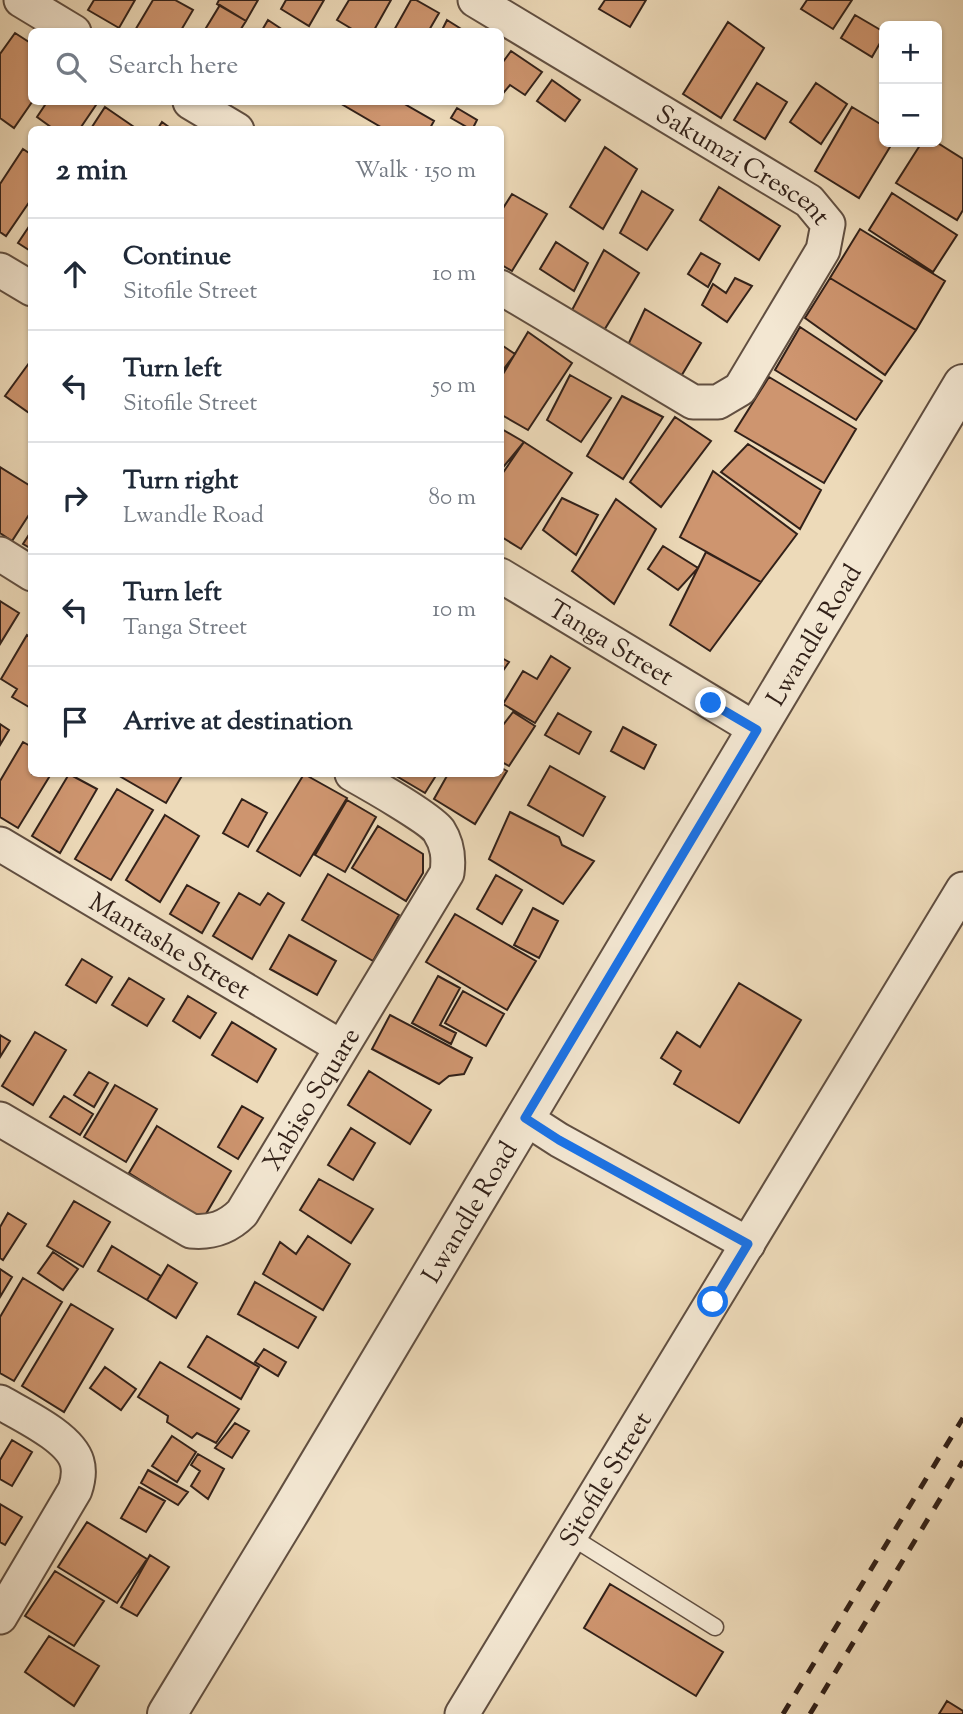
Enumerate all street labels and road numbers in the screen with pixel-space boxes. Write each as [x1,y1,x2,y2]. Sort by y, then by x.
street label: Sakumzi Crescent [648,97,838,234]
street label: Lwandle Road [759,558,872,714]
street label: Tanga Street [540,592,680,696]
street label: Mantashe Street [81,885,257,1010]
street label: Xabiso Square [256,1021,371,1179]
street label: Lwandle Road [414,1135,528,1291]
street label: Sitofile Street [552,1406,662,1555]

